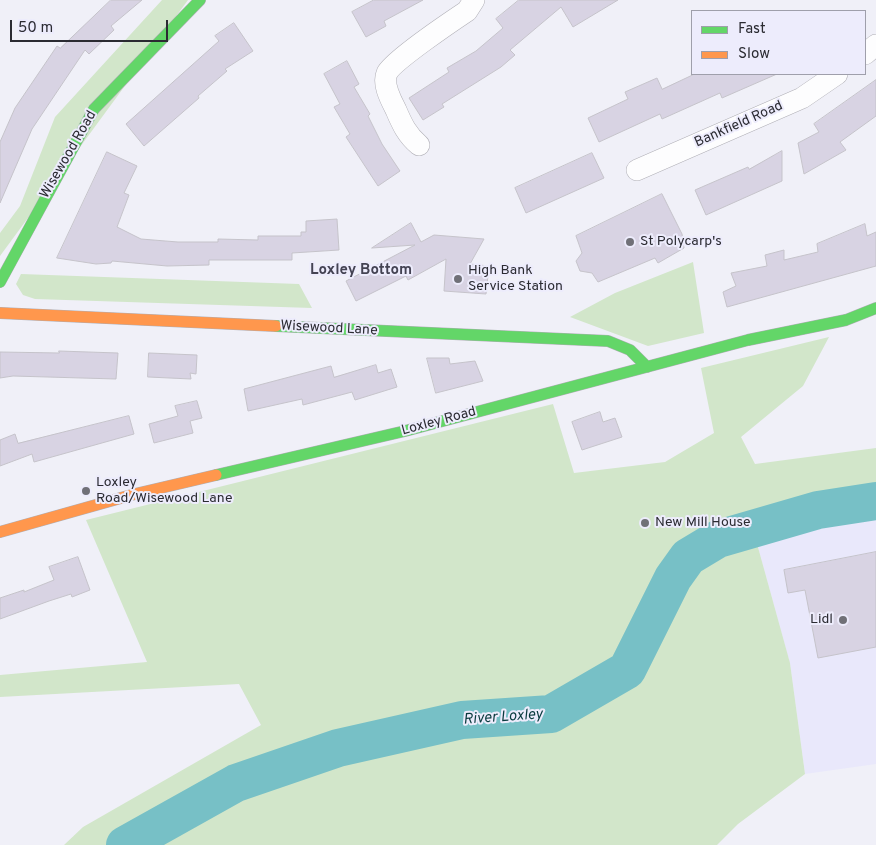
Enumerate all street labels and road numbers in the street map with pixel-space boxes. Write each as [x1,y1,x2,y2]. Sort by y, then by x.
street label: Bankfield Road [692,98,786,152]
street label: Wisewood Road [37,108,101,202]
street label: Wisewood Lane [280,318,378,340]
street label: Loxley Road [400,404,478,440]

